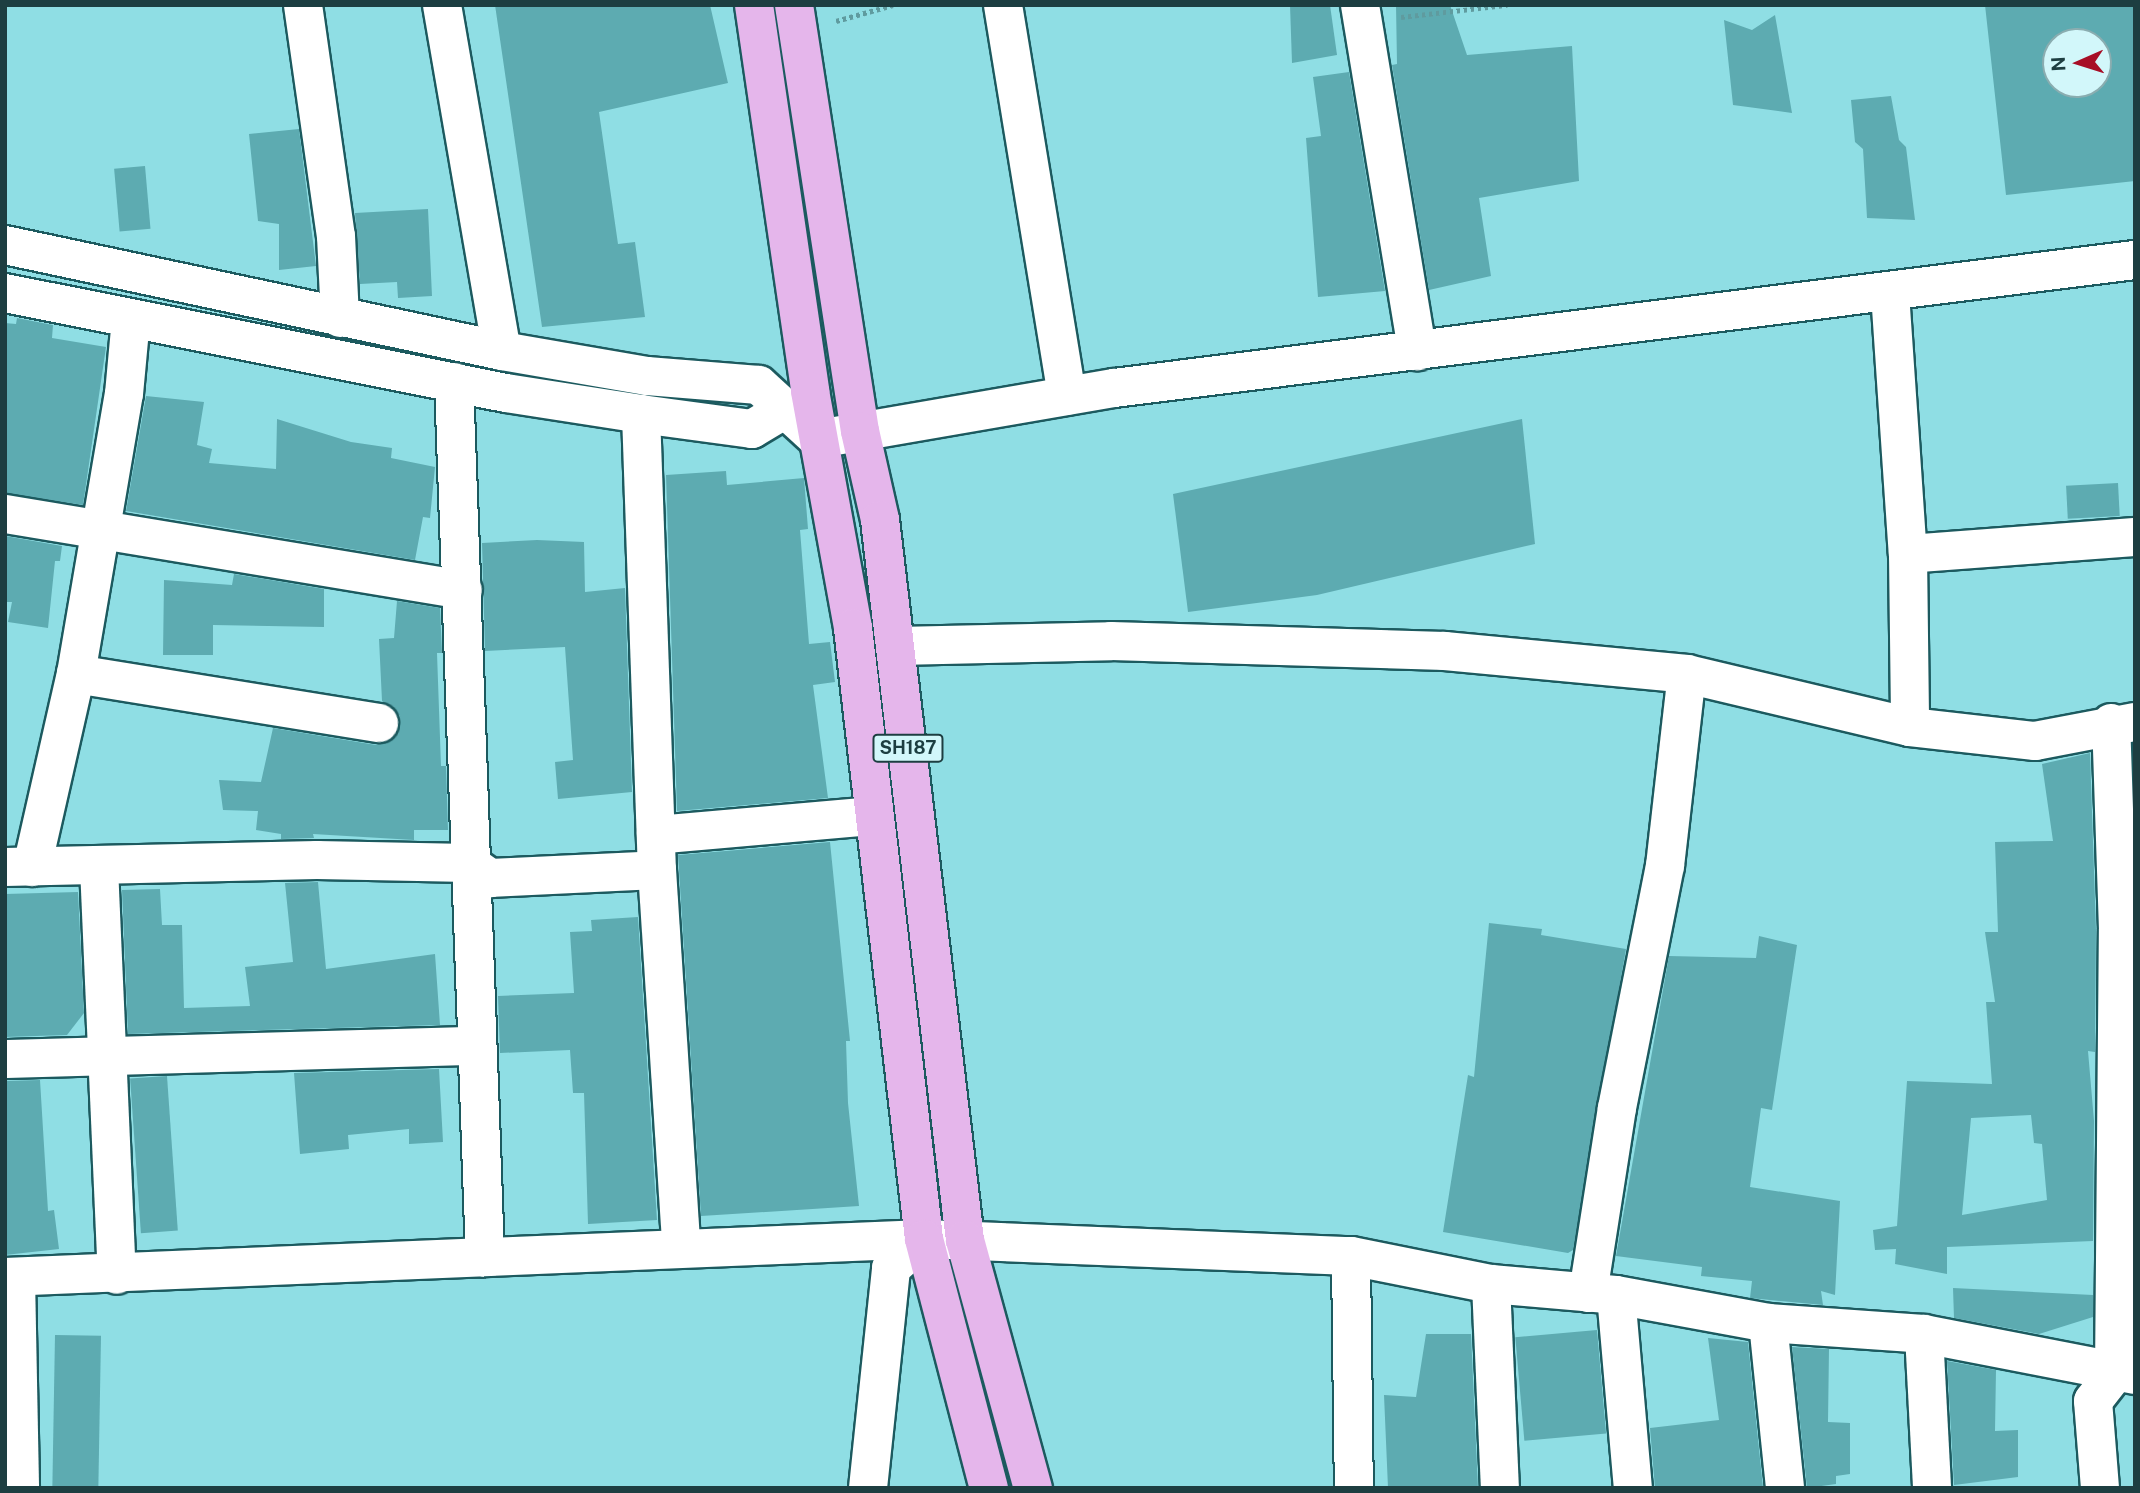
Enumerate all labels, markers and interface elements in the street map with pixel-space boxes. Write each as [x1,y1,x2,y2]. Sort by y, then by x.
north arrow [2042,28,2112,98]
text: N [2047,56,2069,72]
road number: SH187 [871,734,945,762]

